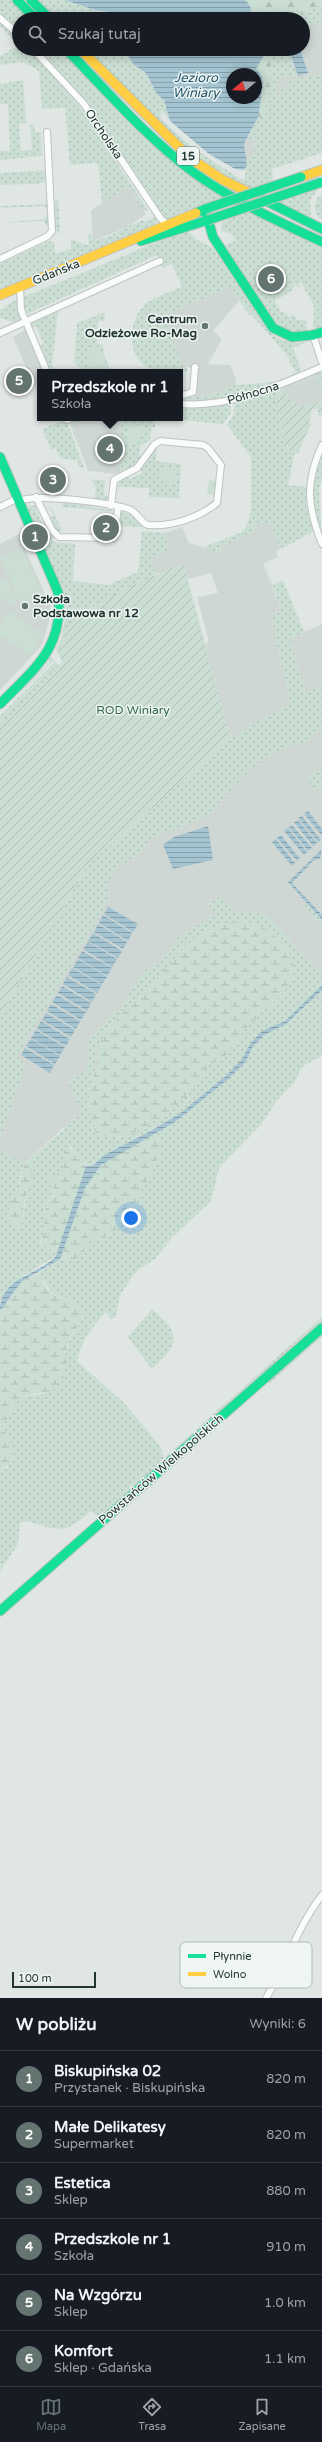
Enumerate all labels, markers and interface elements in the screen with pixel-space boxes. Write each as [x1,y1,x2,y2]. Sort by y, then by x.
search box [12,12,310,56]
icon: search [26,23,48,45]
text: Szukaj tutaj [58,25,141,43]
north arrow [226,68,262,104]
water label: Jezioro Winiary [173,70,221,101]
street label: Orcholska [82,106,126,162]
road number: 15 [177,147,199,165]
street label: Gdańska [30,256,82,288]
pin: 6 [258,264,284,294]
place label: Centrum Odzieżowe Ro-Mag [85,312,197,341]
marker: Centrum Odzieżowe Ro-Mag [200,321,210,331]
pin: 5 [6,366,32,396]
popup [37,369,183,421]
text: Przedszkole nr 1 [51,378,169,396]
street label: Północna [225,379,281,407]
text: Szkoła [51,396,91,412]
pin: 4 [97,434,123,464]
pin: 3 [40,465,66,495]
pin: 2 [93,513,119,543]
pin: 1 [22,522,48,552]
place label: Szkoła Podstawowa nr 12 [33,592,139,620]
marker: Szkoła Podstawowa nr 12 [20,601,30,611]
park label: ROD Winiary [96,703,170,717]
your location [121,1208,141,1228]
street label: Powstańców Wielkopolskich [96,1411,226,1527]
legend [180,1942,312,1988]
text: Płynnie [213,1950,252,1963]
text: Wolno [213,1968,247,1981]
scale bar [12,1970,96,1989]
text: 100 m [18,1972,52,1985]
text: W pobliżu [16,2014,97,2035]
text: Wyniki: 6 [250,2016,306,2032]
text: Biskupińska 02 [54,2062,161,2080]
text: 1 [25,2071,33,2087]
text: 820 m [266,2071,306,2087]
text: Przystanek · Biskupińska [54,2080,205,2096]
text: Małe Delikatesy [54,2118,166,2136]
text: 2 [25,2127,33,2143]
text: 820 m [266,2127,306,2143]
text: Supermarket [54,2136,134,2152]
text: Estetica [54,2174,111,2192]
text: 3 [25,2183,33,2199]
text: 880 m [266,2183,306,2199]
text: Sklep [54,2192,88,2208]
text: Przedszkole nr 1 [54,2230,171,2248]
text: 4 [25,2239,33,2255]
text: 910 m [266,2239,306,2255]
text: Szkoła [54,2248,94,2264]
text: Na Wzgórzu [54,2286,142,2304]
text: 5 [25,2295,33,2311]
text: 1.0 km [264,2295,306,2311]
text: Sklep [54,2304,88,2320]
text: Komfort [54,2342,113,2360]
text: 6 [25,2351,33,2367]
text: 1.1 km [264,2351,306,2367]
text: Sklep · Gdańska [54,2360,152,2376]
tab: Mapa [36,2396,66,2433]
tab: Trasa [138,2396,166,2433]
tab: Zapisane [239,2396,286,2433]

